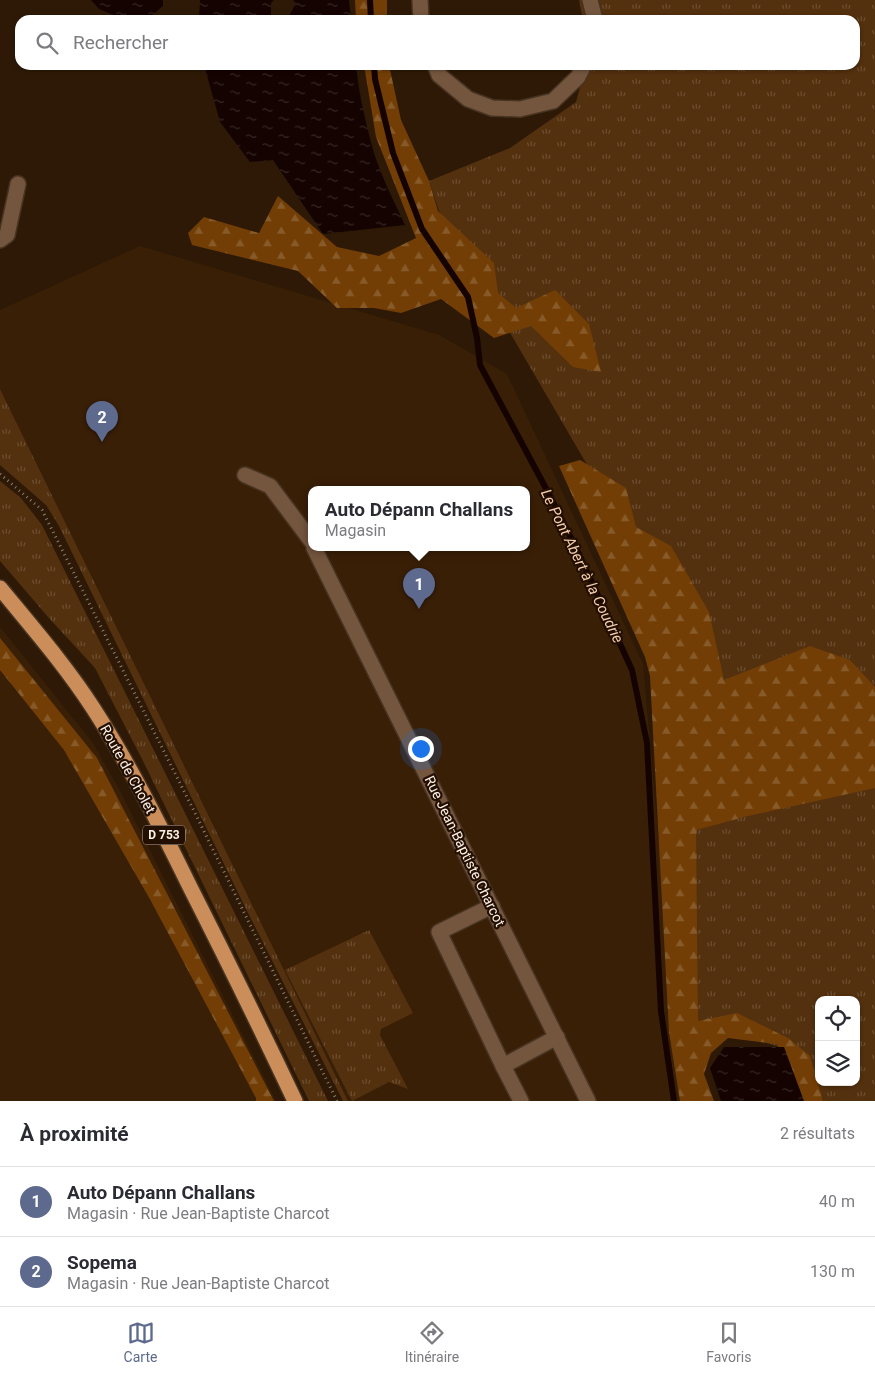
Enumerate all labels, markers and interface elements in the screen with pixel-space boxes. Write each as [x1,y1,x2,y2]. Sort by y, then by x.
search box [15,15,860,70]
icon: search [33,29,61,57]
text: Rechercher [73,31,168,54]
pin: 2 [86,401,118,442]
popup [308,486,530,551]
water label: Le Pont Abert à la Coudrie [537,486,627,646]
text: Auto Dépann Challans [325,498,513,521]
text: Magasin [325,521,386,540]
pin: 1 [403,568,435,609]
street label: Route de Cholet [97,722,159,816]
your location [408,736,434,762]
street label: Rue Jean-Baptiste Charcot [422,773,509,929]
road number: D 753 [143,826,185,844]
map controls [815,996,860,1086]
button: locate [815,996,860,1041]
button: layers [815,1041,860,1086]
text: À proximité [20,1122,129,1146]
text: 2 résultats [780,1124,855,1143]
text: Auto Dépann Challans [67,1181,255,1204]
text: 1 [31,1192,41,1211]
text: 40 m [819,1192,855,1211]
text: Magasin · Rue Jean-Baptiste Charcot [67,1204,330,1223]
text: Sopema [67,1251,137,1274]
text: 2 [31,1262,41,1281]
text: 130 m [810,1262,855,1281]
text: Magasin · Rue Jean-Baptiste Charcot [67,1274,330,1293]
tab: Carte [124,1319,157,1365]
tab: Itinéraire [405,1319,459,1365]
tab: Favoris [706,1319,751,1365]

